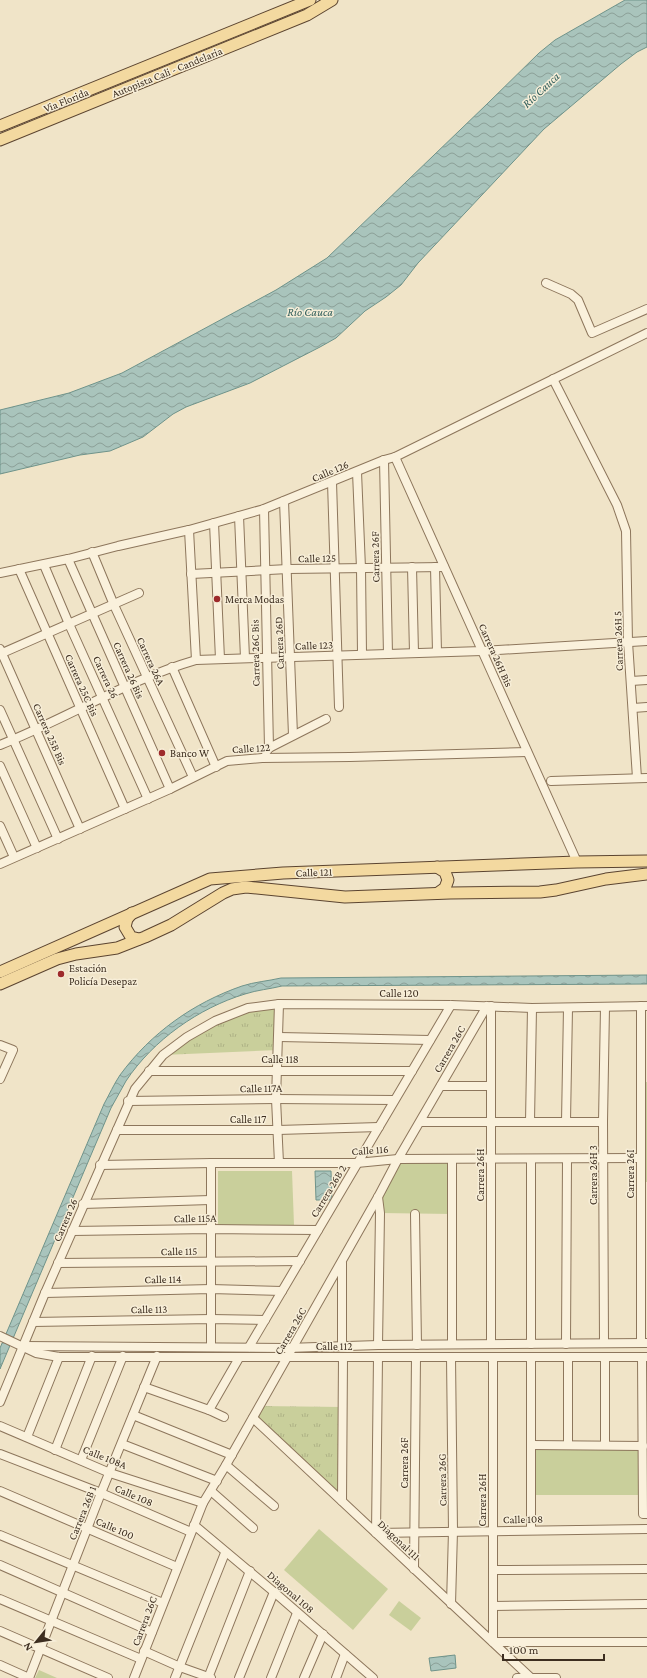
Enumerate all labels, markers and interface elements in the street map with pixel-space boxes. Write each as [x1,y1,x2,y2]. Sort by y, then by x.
street label: Autopista Cali - Candelaria [110,44,224,101]
water label: Río Cauca [520,69,563,111]
street label: Via Florida [42,86,90,114]
water label: Río Cauca [287,305,333,319]
street label: Calle 126 [310,458,350,484]
street label: Carrera 26F [369,531,381,583]
street label: Calle 125 [298,552,336,564]
place label: Merca Modas [225,593,284,605]
marker: Merca Modas [212,594,222,604]
street label: Carrera 26H 5 [611,611,625,671]
street label: Carrera 26D [272,616,286,670]
street label: Carrera 26C Bis [248,619,262,687]
street label: Carrera 26H Bis [477,621,515,689]
street label: Carrera 26A [135,635,168,688]
street label: Calle 123 [295,638,333,652]
street label: Carrera 26 Bis [111,640,147,700]
street label: Carrera 25C Bis [63,652,101,718]
street label: Carrera 26 [91,654,121,700]
street label: Carrera 25B Bis [31,701,69,767]
street label: Calle 122 [231,741,271,755]
place label: Banco W [170,747,210,759]
marker: Banco W [157,748,167,758]
street label: Calle 121 [295,865,333,879]
place label: Estación Policía Desepaz [69,962,137,988]
marker: Estación Policía Desepaz [56,969,66,979]
street label: Calle 120 [379,987,419,999]
street label: Carrera 26C [431,1023,467,1075]
street label: Calle 118 [261,1053,299,1065]
street label: Calle 117A [240,1082,283,1094]
street label: Calle 117 [230,1113,266,1125]
street label: Calle 116 [351,1143,389,1157]
street label: Carrera 26H 3 [587,1145,599,1205]
street label: Carrera 26H [474,1149,486,1201]
street label: Carrera 26I [624,1150,636,1198]
street label: Carrera 26B 2 [308,1163,348,1219]
street label: Carrera 26 [51,1197,79,1243]
street label: Calle 115A [174,1212,217,1224]
street label: Calle 115 [161,1245,197,1257]
street label: Calle 114 [144,1273,182,1285]
street label: Calle 113 [131,1303,167,1315]
street label: Carrera 26C [272,1305,308,1357]
street label: Calle 112 [316,1340,352,1352]
street label: Carrera 26F [398,1437,410,1489]
street label: Calle 108A [81,1443,129,1471]
street label: Carrera 26G [436,1454,448,1506]
street label: Carrera 26H [476,1474,488,1526]
street label: Calle 108 [113,1482,155,1508]
street label: Carrera 26B 1 [66,1484,98,1542]
street label: Calle 108 [503,1513,543,1525]
street label: Calle 100 [94,1515,136,1541]
street label: Diagonal 111 [375,1518,423,1563]
street label: Diagonal 108 [265,1569,317,1616]
street label: Carrera 26C [129,1594,159,1647]
north arrow [16,1622,56,1662]
scale bar [503,1636,604,1662]
text: N [20,1640,34,1653]
text: 100 m [509,1643,539,1657]

